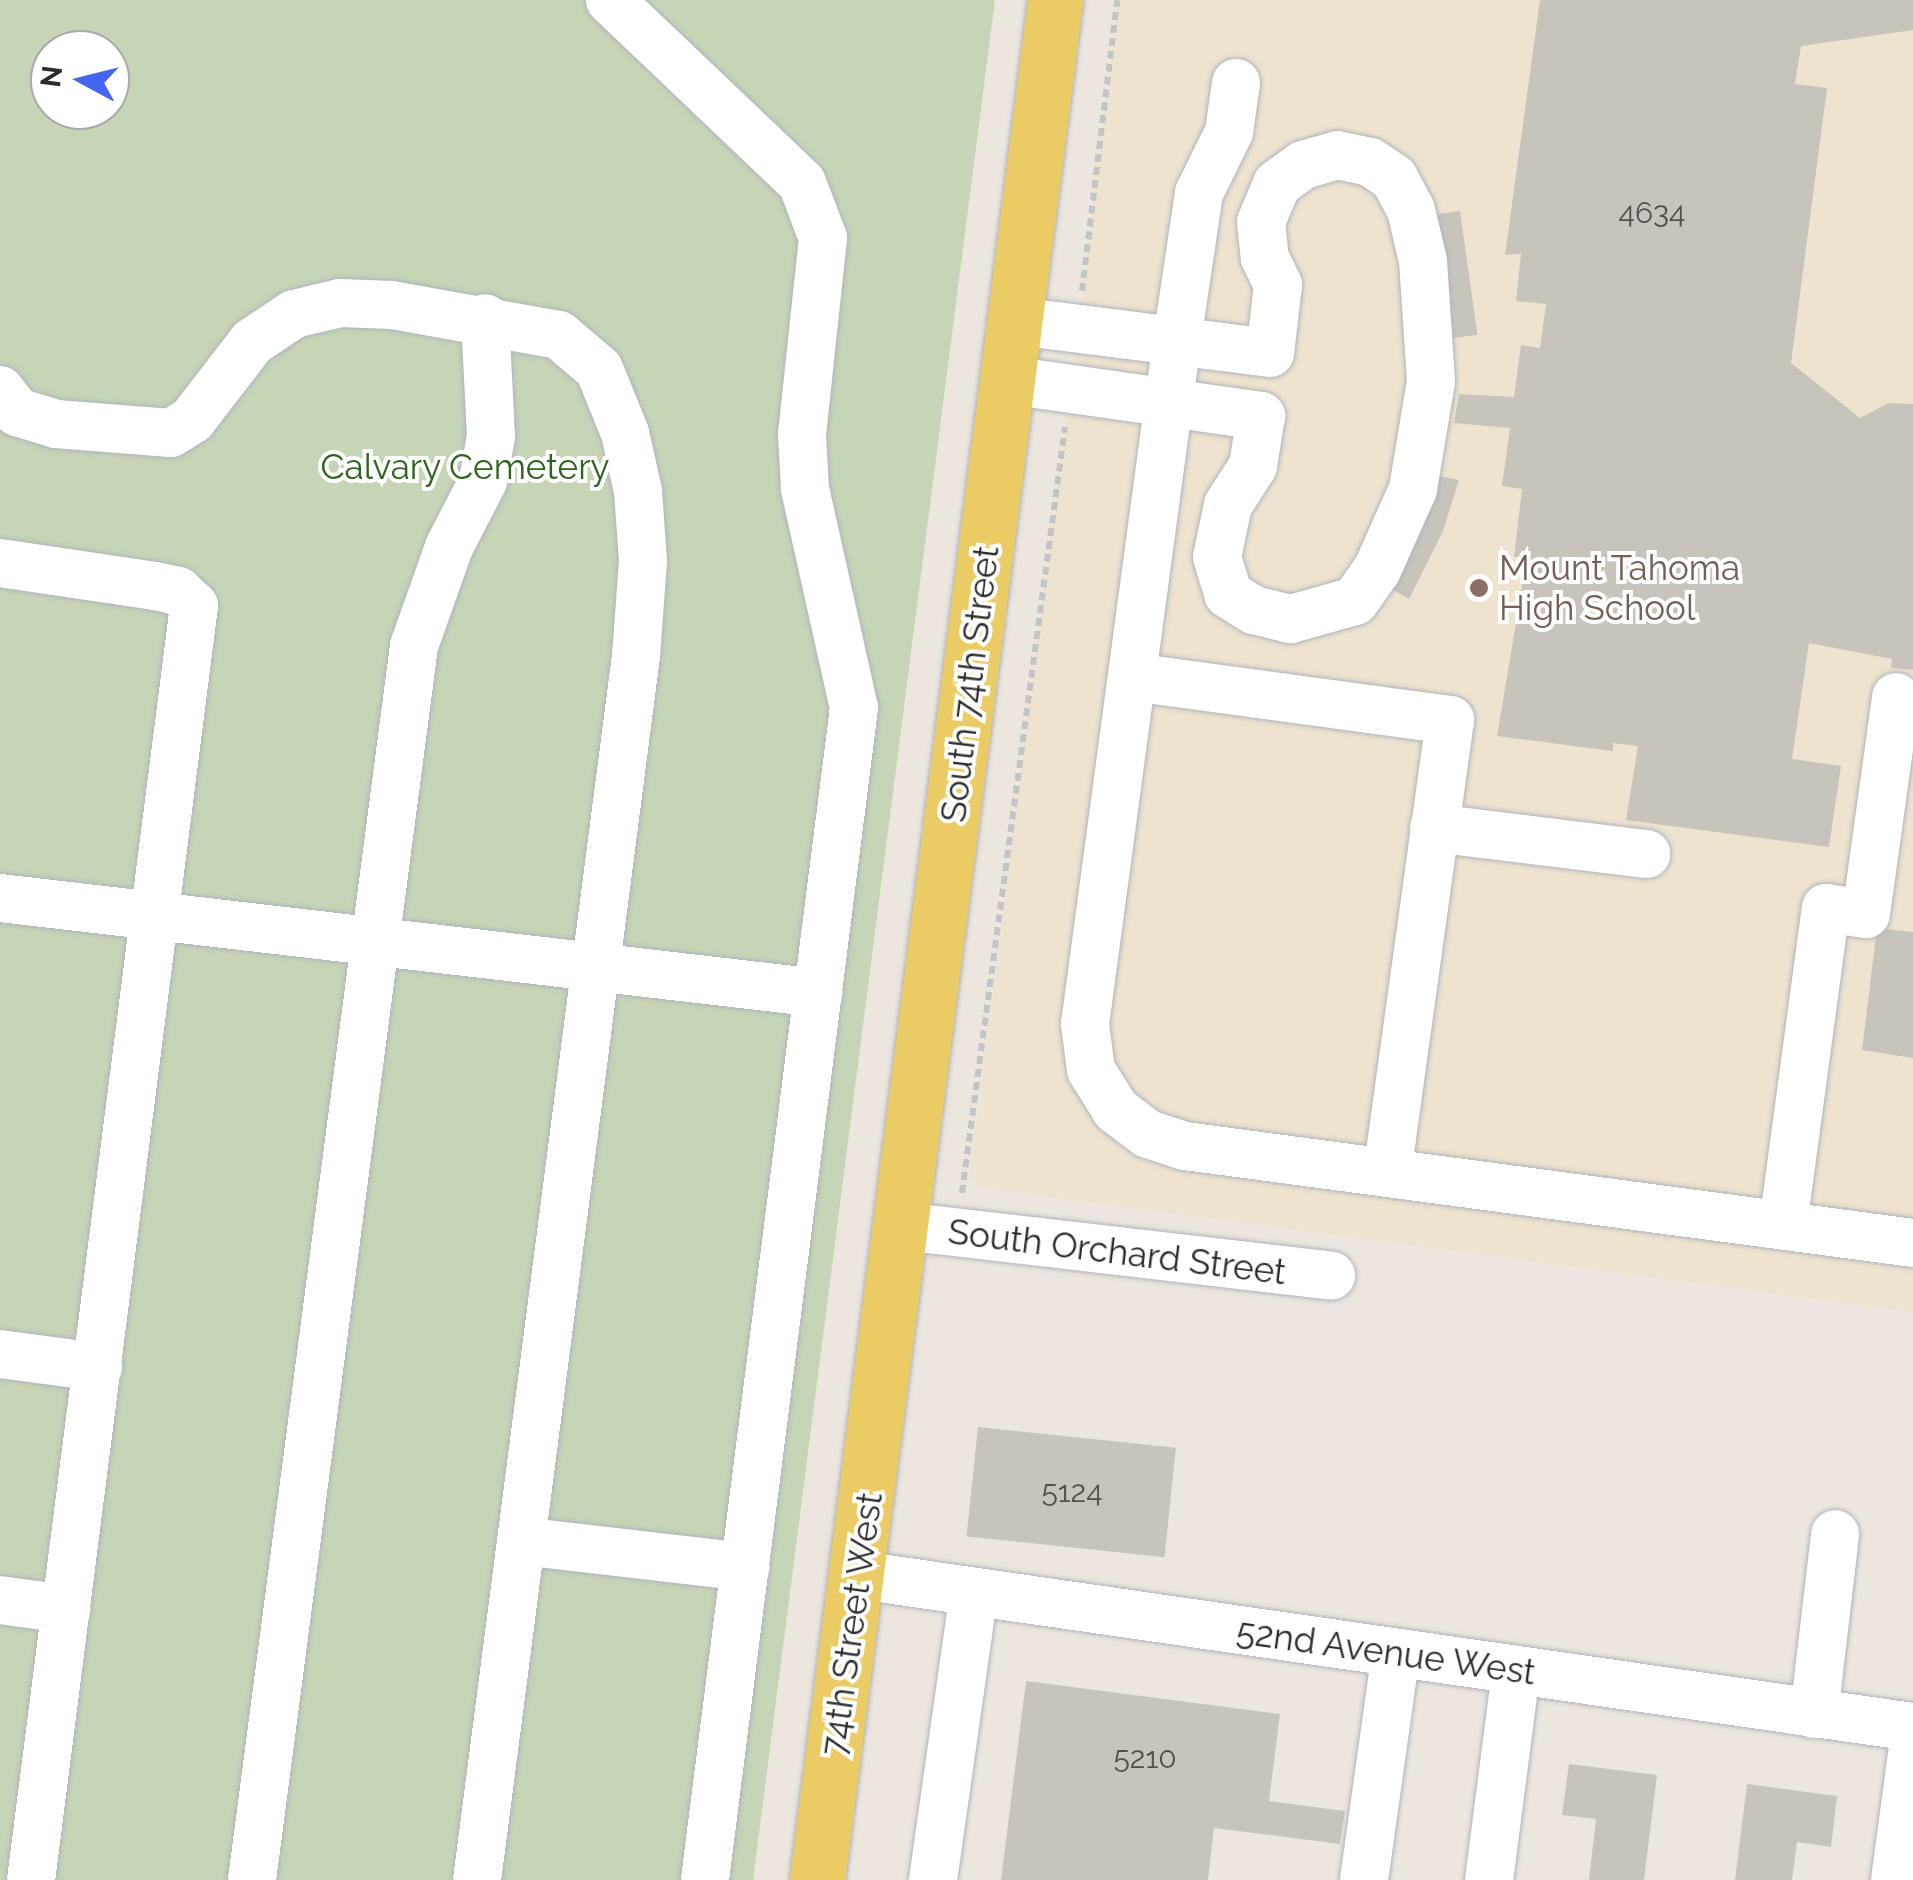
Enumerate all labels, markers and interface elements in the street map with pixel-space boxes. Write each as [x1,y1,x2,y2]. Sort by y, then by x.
north arrow [30,30,130,130]
text: N [34,64,69,89]
house number: 4634 [1619,195,1685,231]
park label: Calvary Cemetery [320,446,610,488]
street label: South 74th Street [932,543,1008,825]
place label: Mount Tahoma High School [1499,547,1741,629]
marker: Mount Tahoma High School [1468,577,1490,599]
street label: South Orchard Street [946,1210,1288,1294]
house number: 5124 [1041,1474,1103,1510]
street label: 74th Street West [813,1489,891,1759]
street label: 52nd Avenue West [1233,1610,1539,1694]
house number: 5210 [1113,1740,1177,1776]

